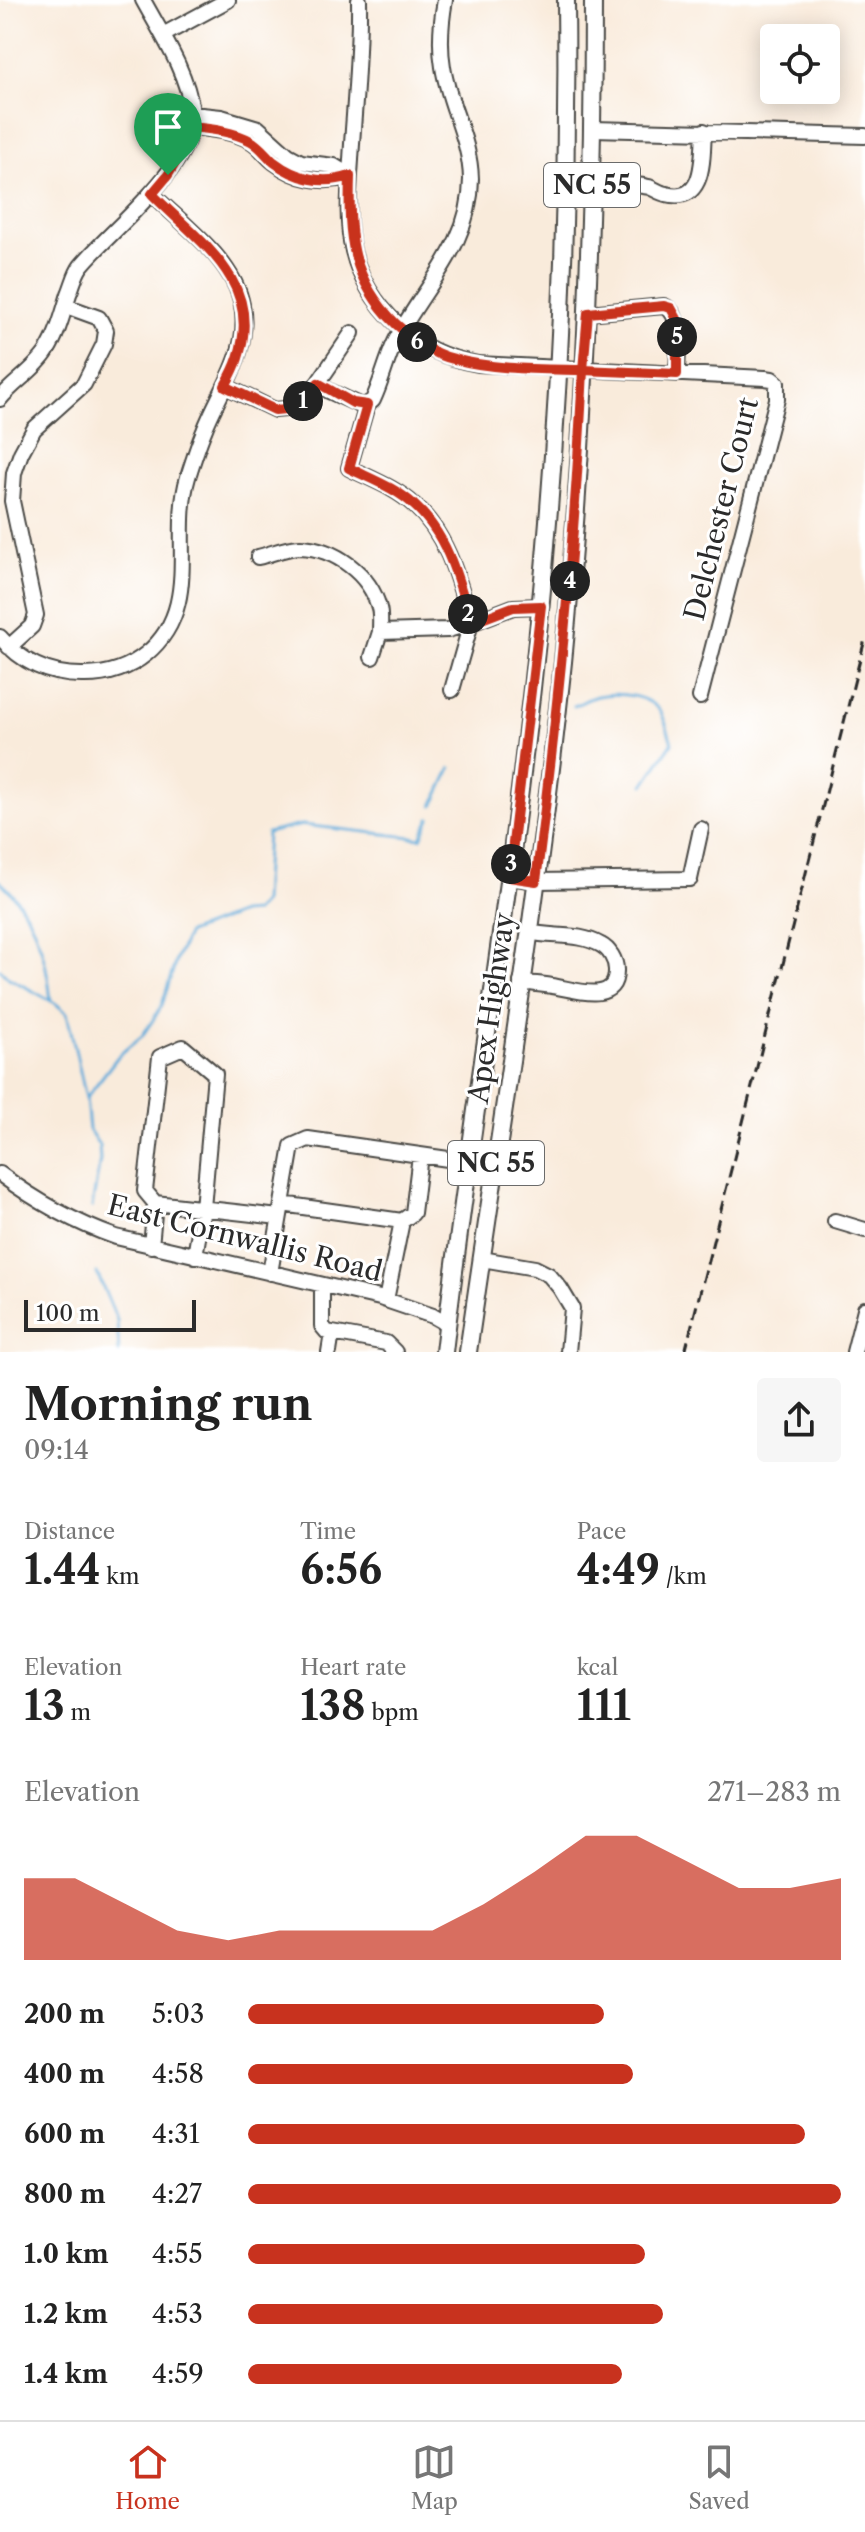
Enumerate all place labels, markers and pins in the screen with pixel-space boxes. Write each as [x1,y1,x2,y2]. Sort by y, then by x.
pin [134,93,202,175]
pin: 5 [657,317,697,357]
pin: 6 [397,322,437,362]
pin: 1 [283,381,323,421]
pin: 4 [550,561,590,601]
pin: 2 [448,594,488,634]
pin: 3 [491,844,531,884]

